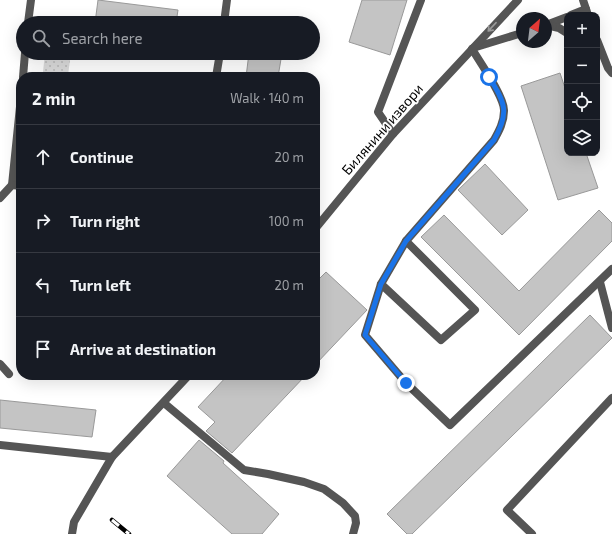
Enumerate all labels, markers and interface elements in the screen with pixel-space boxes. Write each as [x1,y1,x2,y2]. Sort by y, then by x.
north arrow [516,12,552,48]
map controls [564,12,600,156]
button: + [564,12,600,48]
search box [16,16,320,60]
one-way arrow [488,22,497,32]
icon: search [30,27,52,49]
text: Search here [62,29,143,47]
button: − [564,48,600,84]
route start [480,68,498,86]
street label: Билянини извори [338,80,426,178]
button: locate [564,84,600,120]
text: 2 min [32,88,75,108]
text: Walk · 140 m [230,90,304,106]
button: layers [564,120,600,156]
icon: ahead [32,146,54,168]
text: Continue [70,148,133,166]
text: 20 m [275,149,304,165]
icon: right [32,210,54,232]
text: Turn right [70,212,140,230]
text: 100 m [269,213,304,229]
icon: left [32,274,54,296]
text: Turn left [70,276,131,294]
text: 20 m [275,277,304,293]
icon: arrive [32,338,54,360]
text: Arrive at destination [70,340,216,358]
route end [397,374,415,392]

